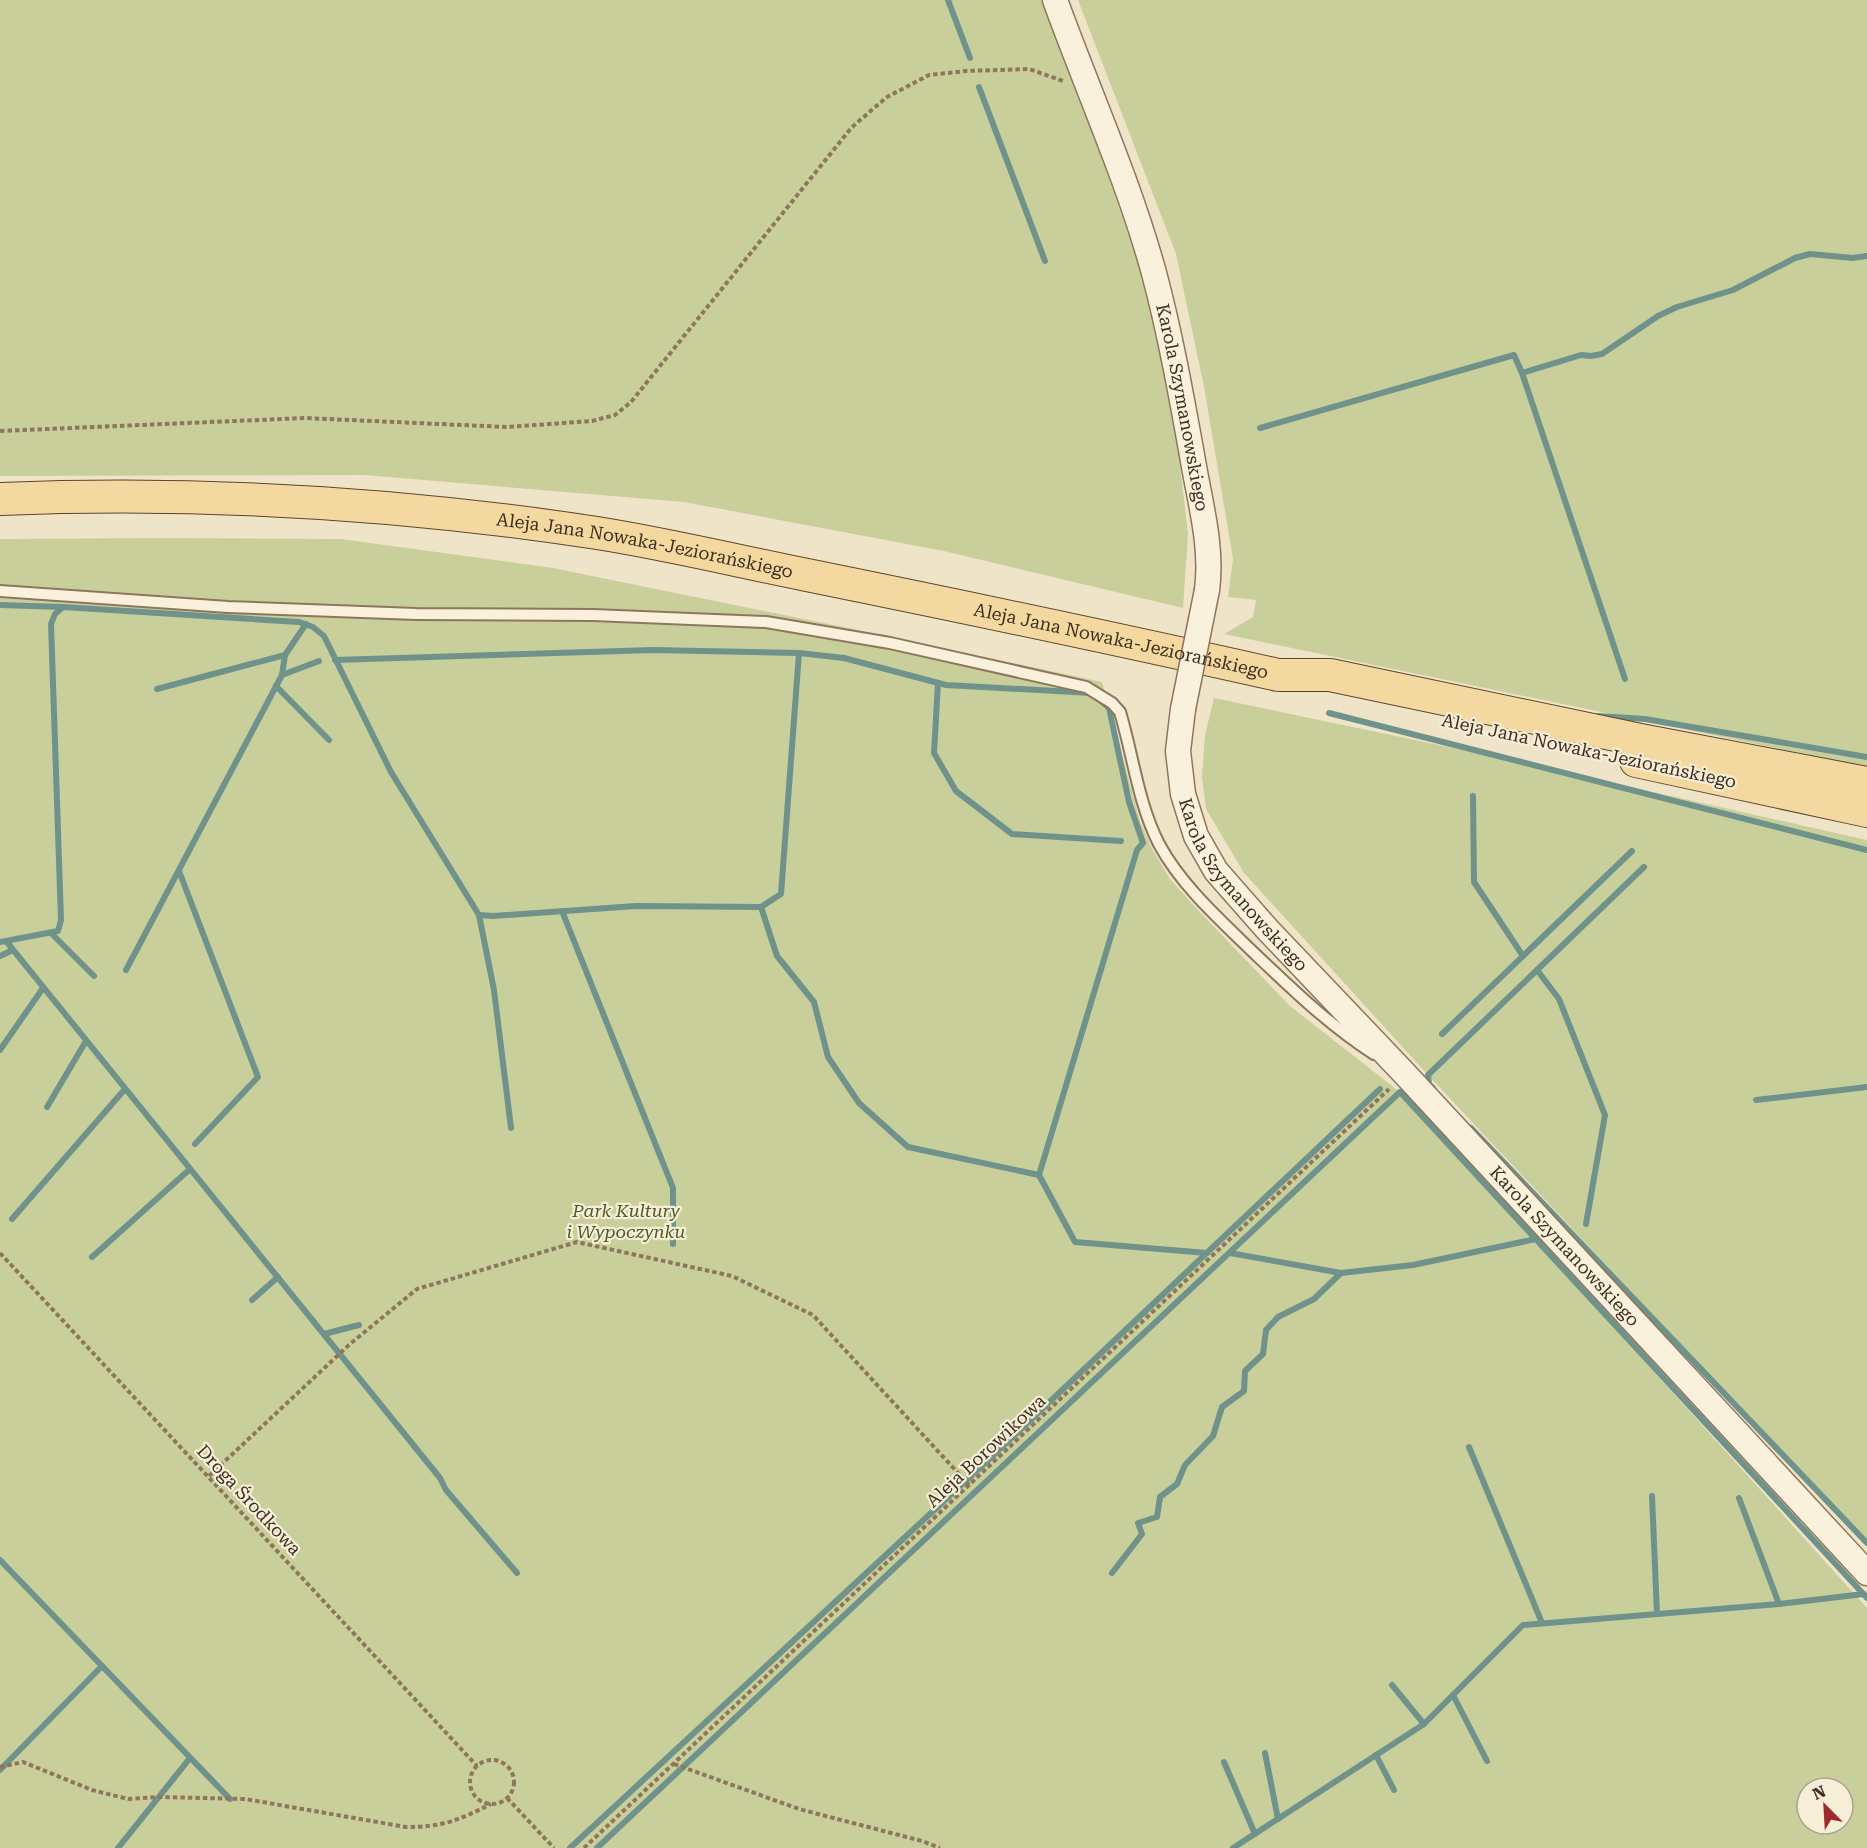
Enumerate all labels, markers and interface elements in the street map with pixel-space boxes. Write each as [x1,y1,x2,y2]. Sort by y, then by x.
street label: Karola Szymanowskiego [1152,302,1213,513]
street label: Aleja Jana Nowaka-Jeziorańskiego [495,508,795,582]
street label: Aleja Jana Nowaka-Jeziorańskiego [972,599,1271,683]
street label: Aleja Jana Nowaka-Jeziorańskiego [1440,709,1738,792]
street label: Karola Szymanowskiego [1175,795,1312,975]
street label: Karola Szymanowskiego [1485,1161,1644,1330]
park label: Park Kultury i Wypoczynku [567,1200,685,1242]
street label: Aleja Borowikowa [922,1390,1050,1511]
street label: Droga Środkowa [193,1440,306,1559]
north arrow [1795,1776,1855,1836]
text: N [1810,1782,1829,1804]

